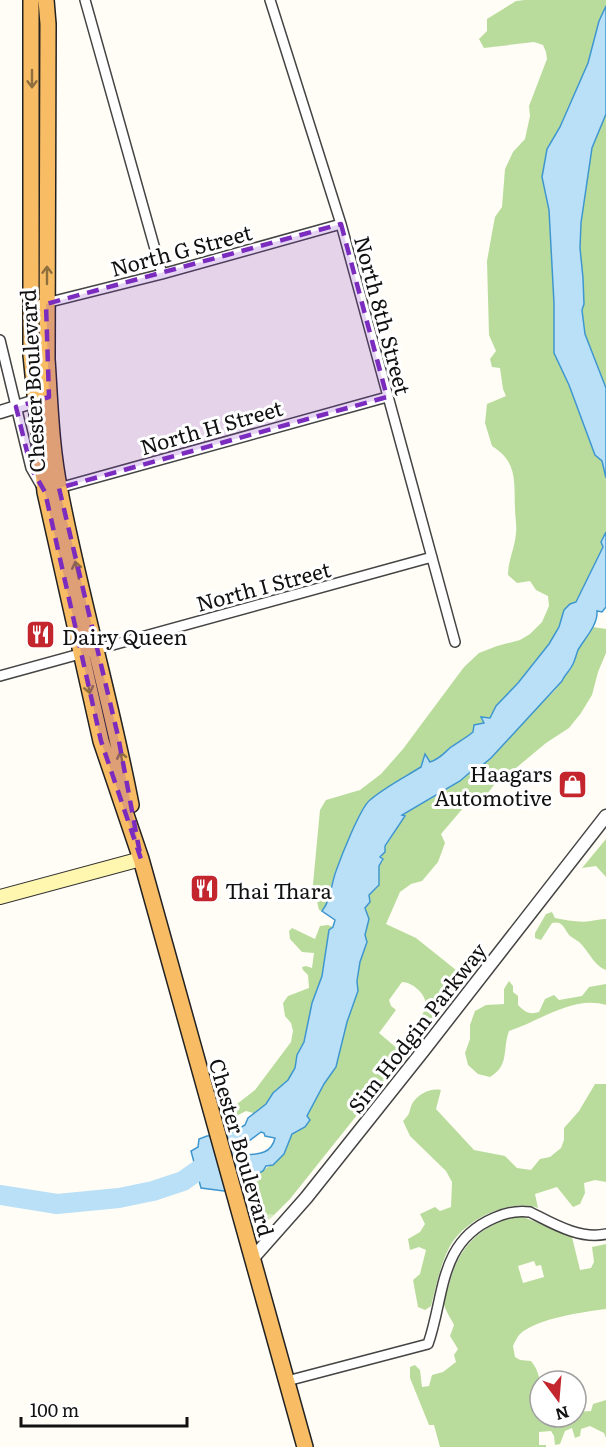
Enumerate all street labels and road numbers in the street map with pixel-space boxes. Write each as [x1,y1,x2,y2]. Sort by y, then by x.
street label: North G Street [107,215,256,283]
street label: North 8th Street [348,232,420,398]
street label: Chester Boulevard [11,288,51,474]
street label: North H Street [136,391,286,461]
street label: North I Street [192,552,334,618]
street label: Sim Hodgin Parkway [339,934,493,1119]
street label: Chester Boulevard [203,1054,283,1240]

